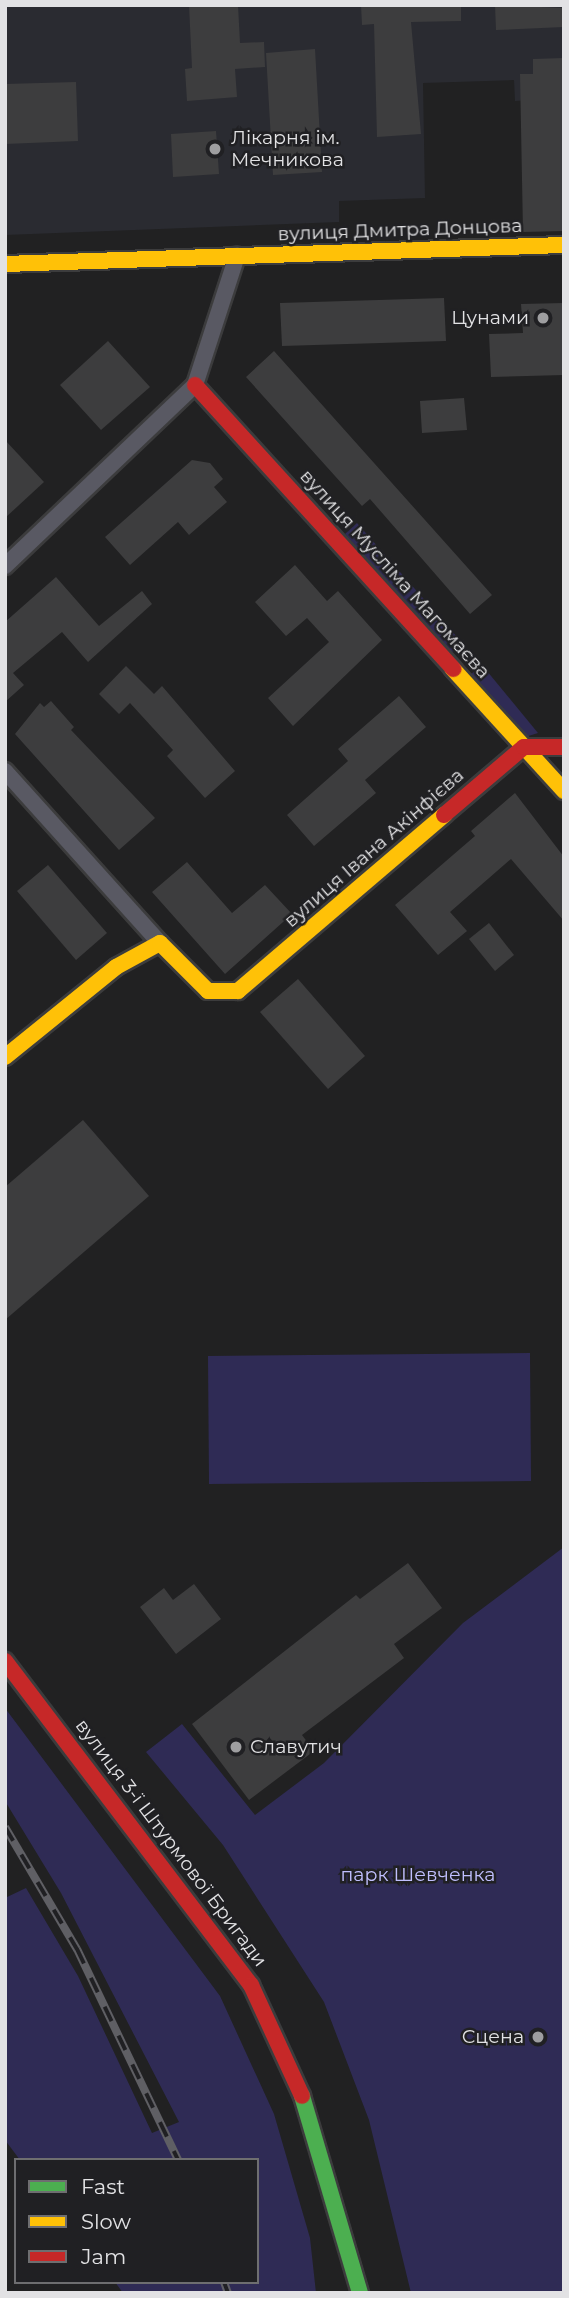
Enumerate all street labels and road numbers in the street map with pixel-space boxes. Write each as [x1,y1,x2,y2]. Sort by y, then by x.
street label: вулиця Дмитра Донцова [277,214,523,246]
street label: вулиця Мусліма Магомаєва [295,465,495,683]
street label: вулиця Івана Акінфієва [280,764,468,932]
street label: вулиця 3-ї Штурмової Бригади [70,1715,272,1971]

